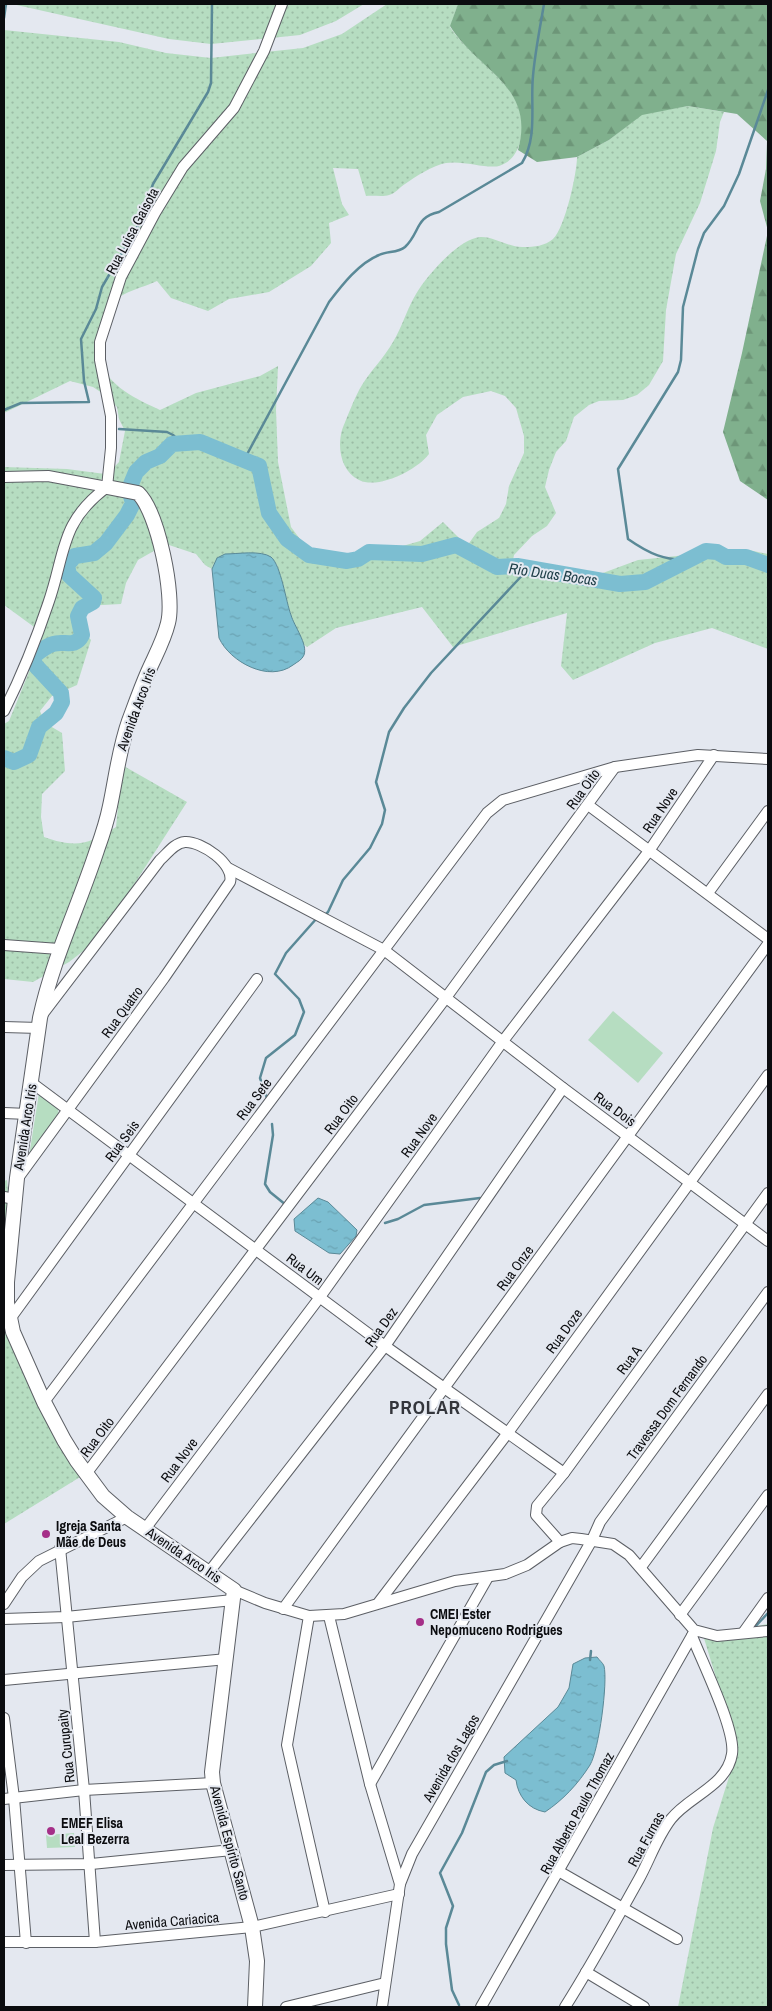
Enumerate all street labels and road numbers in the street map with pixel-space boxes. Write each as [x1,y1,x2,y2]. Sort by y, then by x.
street label: Rua Luisa Gaisota [102,184,163,277]
street label: Avenida Arco Iris [112,665,159,754]
street label: Rua Oito [562,765,604,813]
street label: Rua Nove [638,784,682,836]
street label: Rua Quatro [97,983,147,1041]
street label: Rua Sete [232,1074,276,1124]
street label: Avenida Arco Iris [9,1082,41,1172]
street label: Rua Dois [590,1088,640,1130]
street label: Rua Oito [320,1090,362,1138]
street label: Rua Nove [397,1109,441,1161]
street label: Rua Seis [101,1116,143,1165]
street label: Rua Onze [493,1242,537,1294]
street label: Rua Um [283,1249,327,1289]
street label: Rua Dez [361,1303,402,1350]
street label: Rua Doze [542,1305,586,1357]
street label: Rua A [613,1342,646,1378]
street label: Travessa Dom Fernando [623,1351,711,1463]
street label: Rua Oito [76,1413,118,1461]
street label: Rua Nove [156,1434,202,1486]
street label: Avenida Arco Iris [142,1523,225,1587]
street label: Rua Curupaity [53,1708,79,1784]
street label: Avenida dos Lagos [418,1711,483,1806]
street label: Rua Alberto Paulo Thomaz [536,1749,618,1877]
street label: Avenida Espírito Santo [206,1783,254,1902]
street label: Rua Furnas [624,1808,669,1870]
street label: Avenida Cariacica [123,1908,220,1934]

